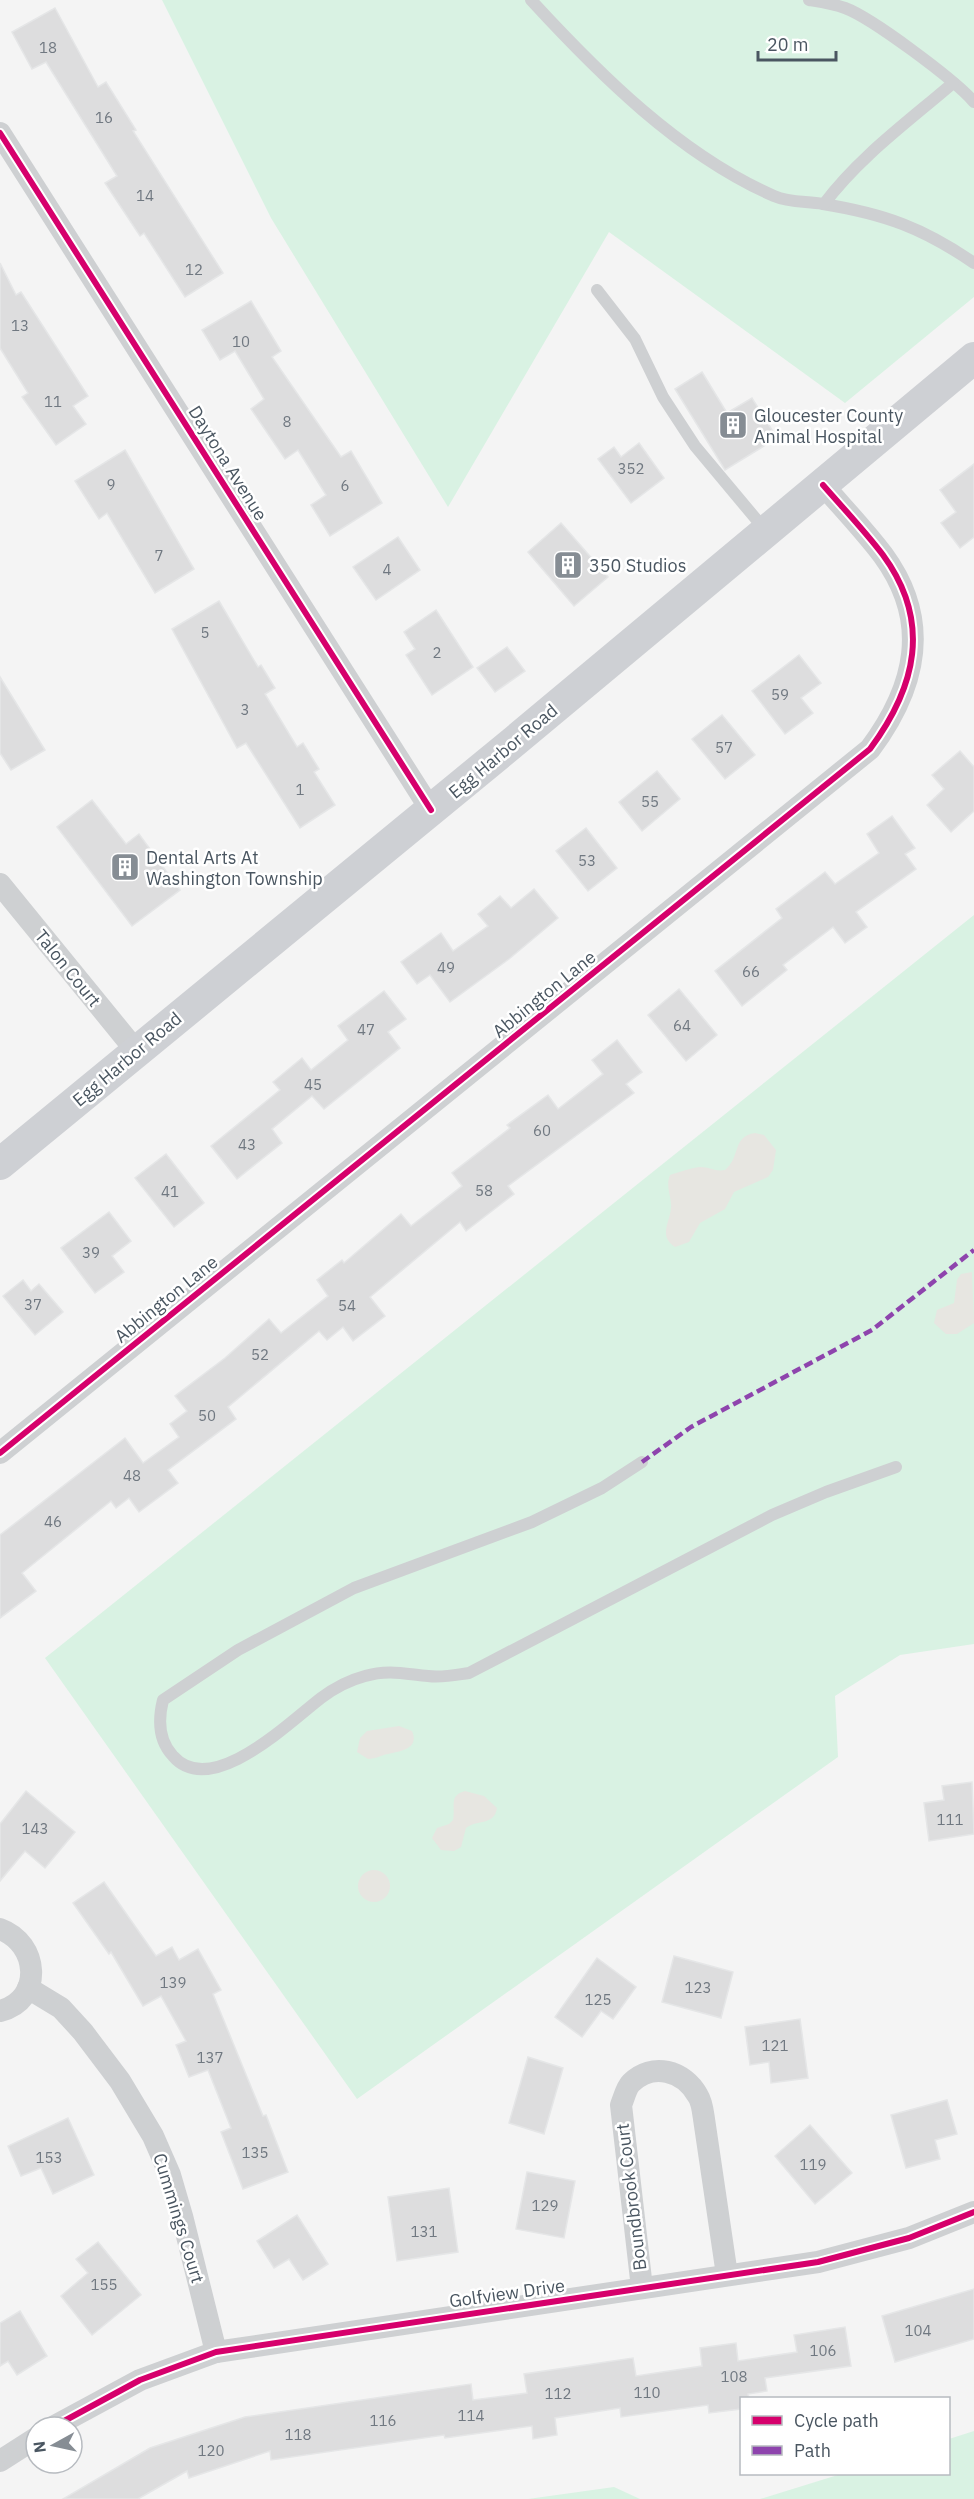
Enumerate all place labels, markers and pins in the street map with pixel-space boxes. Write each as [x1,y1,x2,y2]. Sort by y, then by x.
place label: Gloucester County Animal Hospital [754,404,903,448]
building icon: Gloucester County Animal Hospital [717,409,749,441]
building icon: 350 Studios [552,549,584,581]
place label: 350 Studios [589,554,686,577]
place label: Dental Arts At Washington Township [146,846,323,890]
building icon: Dental Arts At Washington Township [109,851,141,883]

